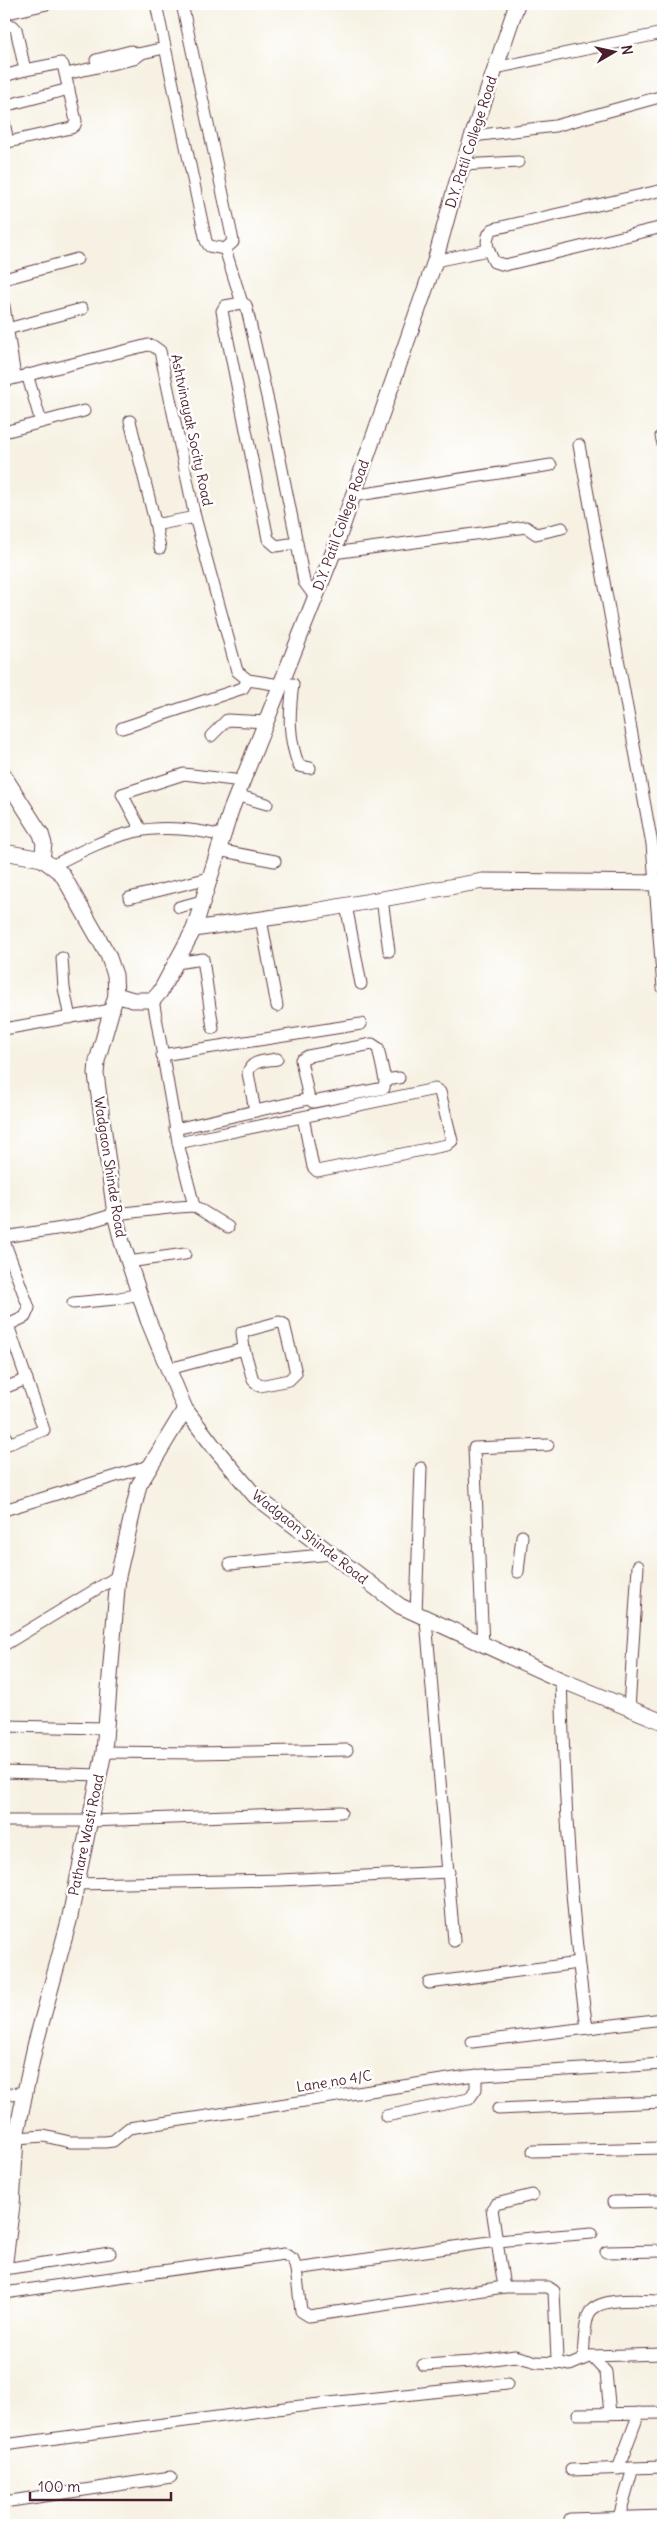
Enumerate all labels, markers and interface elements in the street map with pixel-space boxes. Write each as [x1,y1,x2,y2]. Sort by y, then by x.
north arrow [590,28,640,78]
text: N [617,44,636,56]
street label: D.Y. Patil College Road [441,74,501,210]
street label: Ashtvinayak Socity Road [167,352,217,508]
street label: D.Y. Patil College Road [309,457,373,593]
street label: Wadgaon Shinde Road [90,1095,130,1239]
street label: Wadgaon Shinde Road [248,1486,372,1588]
street label: Pathare Wasti Road [64,1773,108,1897]
street label: Lane no 4/C [295,2066,373,2096]
scale bar [30,2469,171,2501]
text: 100 m [38,2477,80,2496]

